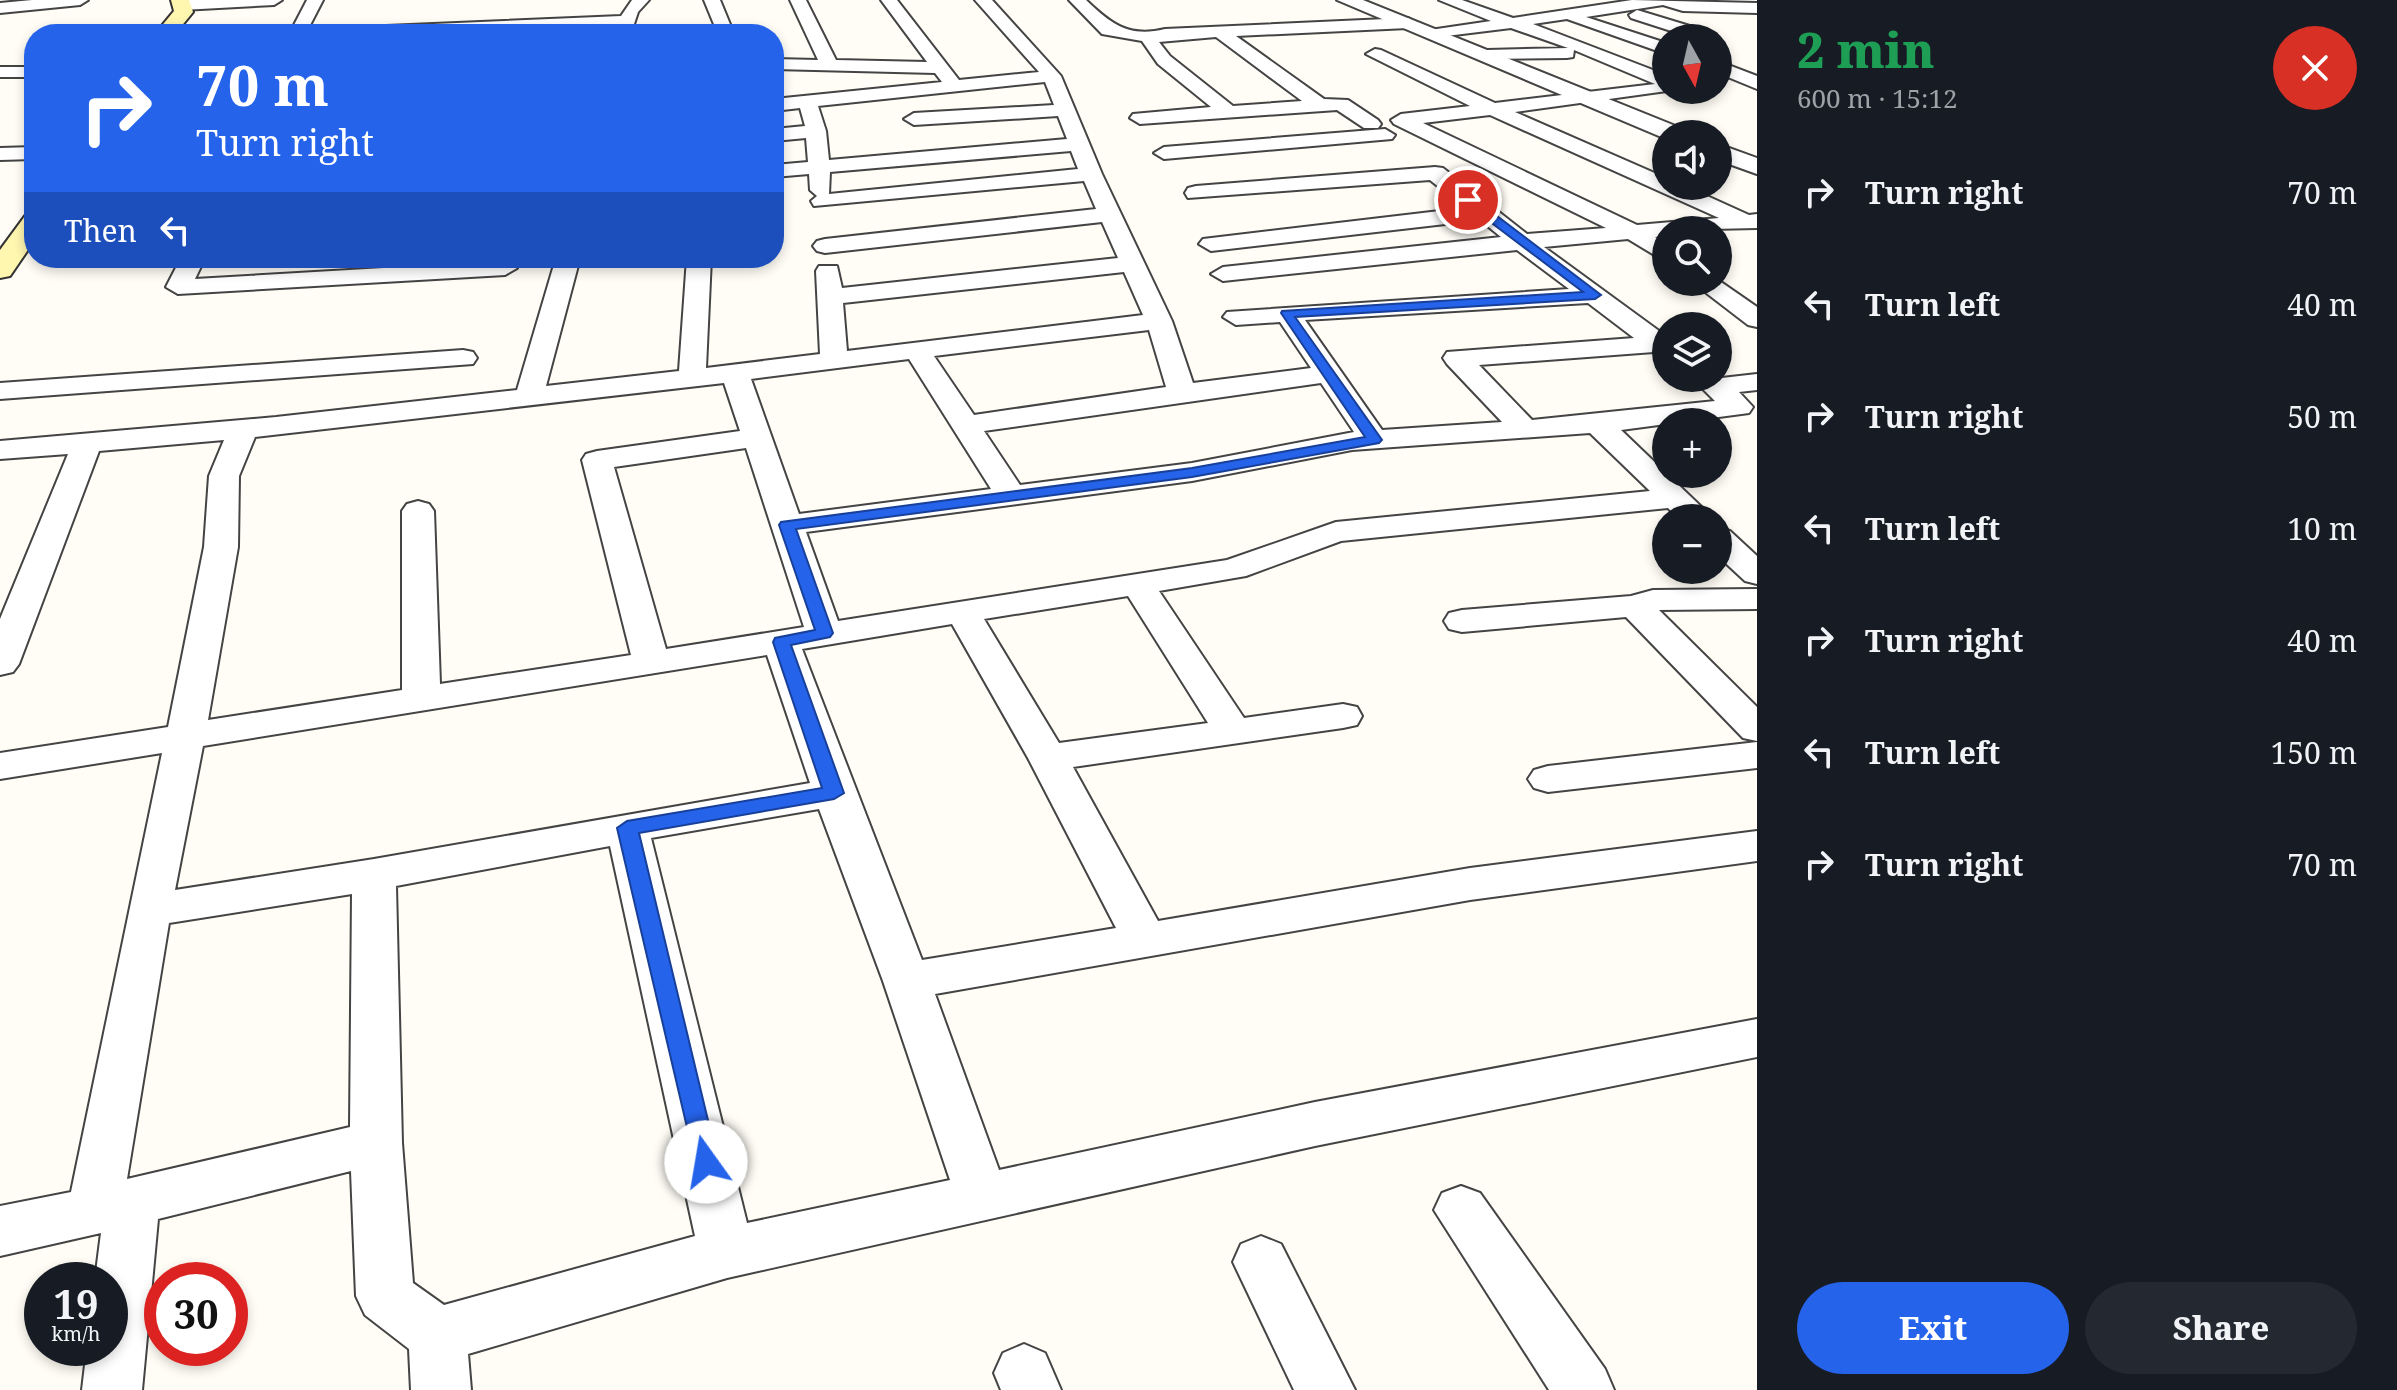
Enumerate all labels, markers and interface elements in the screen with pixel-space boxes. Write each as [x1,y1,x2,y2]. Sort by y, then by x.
text: 2 min [1797,17,1935,82]
north arrow [1652,24,1732,104]
map controls [1652,24,1732,584]
button: close [2273,26,2357,110]
text: 70 m [196,46,329,122]
icon: right [64,56,168,160]
text: 600 m · 15:12 [1797,80,1958,116]
text: Turn right [196,118,374,167]
button: sound [1652,120,1732,200]
pin [1434,166,1502,234]
icon: right [1797,170,1841,214]
text: Turn right [1865,172,2023,213]
text: 70 m [2287,172,2357,213]
icon: arrive [1446,178,1490,222]
icon: left [153,208,197,252]
text: Then [64,210,137,251]
button: search [1652,216,1732,296]
icon: left [1797,282,1841,326]
text: Turn left [1865,284,2000,325]
text: 40 m [2287,284,2357,325]
button: layers [1652,312,1732,392]
icon: right [1797,394,1841,438]
text: Turn right [1865,396,2023,437]
text: 50 m [2287,396,2357,437]
button: + [1652,408,1732,488]
button: − [1652,504,1732,584]
icon: left [1797,506,1841,550]
text: Turn left [1865,508,2000,549]
text: 10 m [2287,508,2357,549]
icon: right [1797,618,1841,662]
text: Turn right [1865,620,2023,661]
text: 40 m [2287,620,2357,661]
icon: left [1797,730,1841,774]
text: Turn left [1865,732,2000,773]
text: 150 m [2271,732,2357,773]
icon: right [1797,842,1841,886]
text: Turn right [1865,844,2023,885]
text: 70 m [2287,844,2357,885]
position arrow [664,1120,748,1204]
speed limit sign: 30 [144,1262,248,1366]
text: 19 [53,1276,99,1331]
button: Exit [1797,1282,2069,1374]
button: Share [2085,1282,2357,1374]
text: km/h [51,1320,101,1347]

